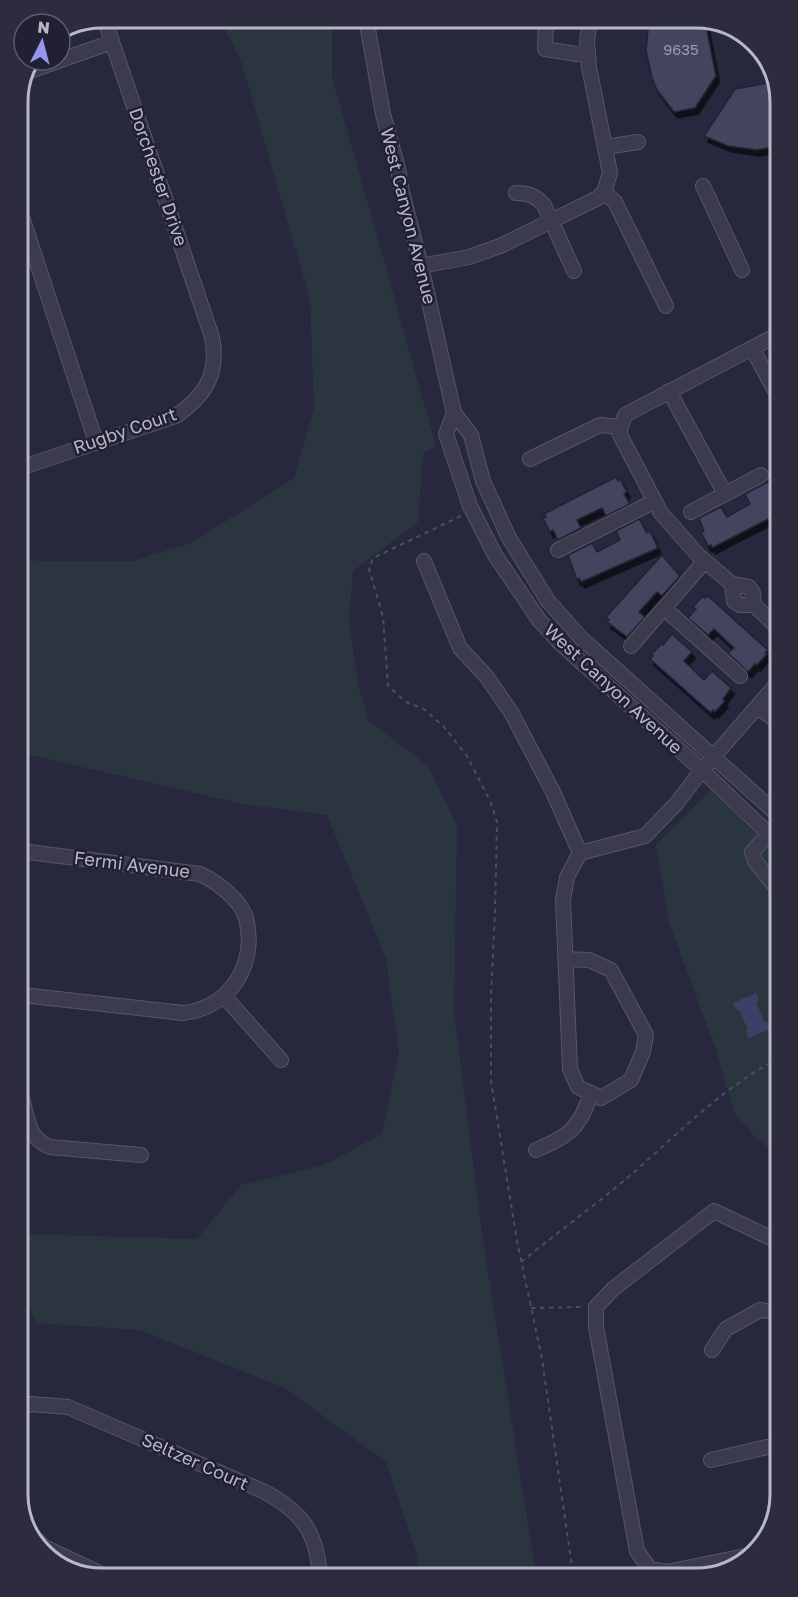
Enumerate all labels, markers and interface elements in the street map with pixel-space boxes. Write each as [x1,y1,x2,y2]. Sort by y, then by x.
north arrow [12,12,72,72]
text: N [36,17,51,38]
house number: 9635 [663,40,699,58]
street label: Dorchester Drive [125,105,193,249]
street label: West Canyon Avenue [376,125,442,306]
street label: Rugby Court [70,402,179,458]
street label: West Canyon Avenue [540,619,687,758]
street label: Fermi Avenue [73,846,191,882]
street label: Seltzer Court [139,1428,252,1494]

